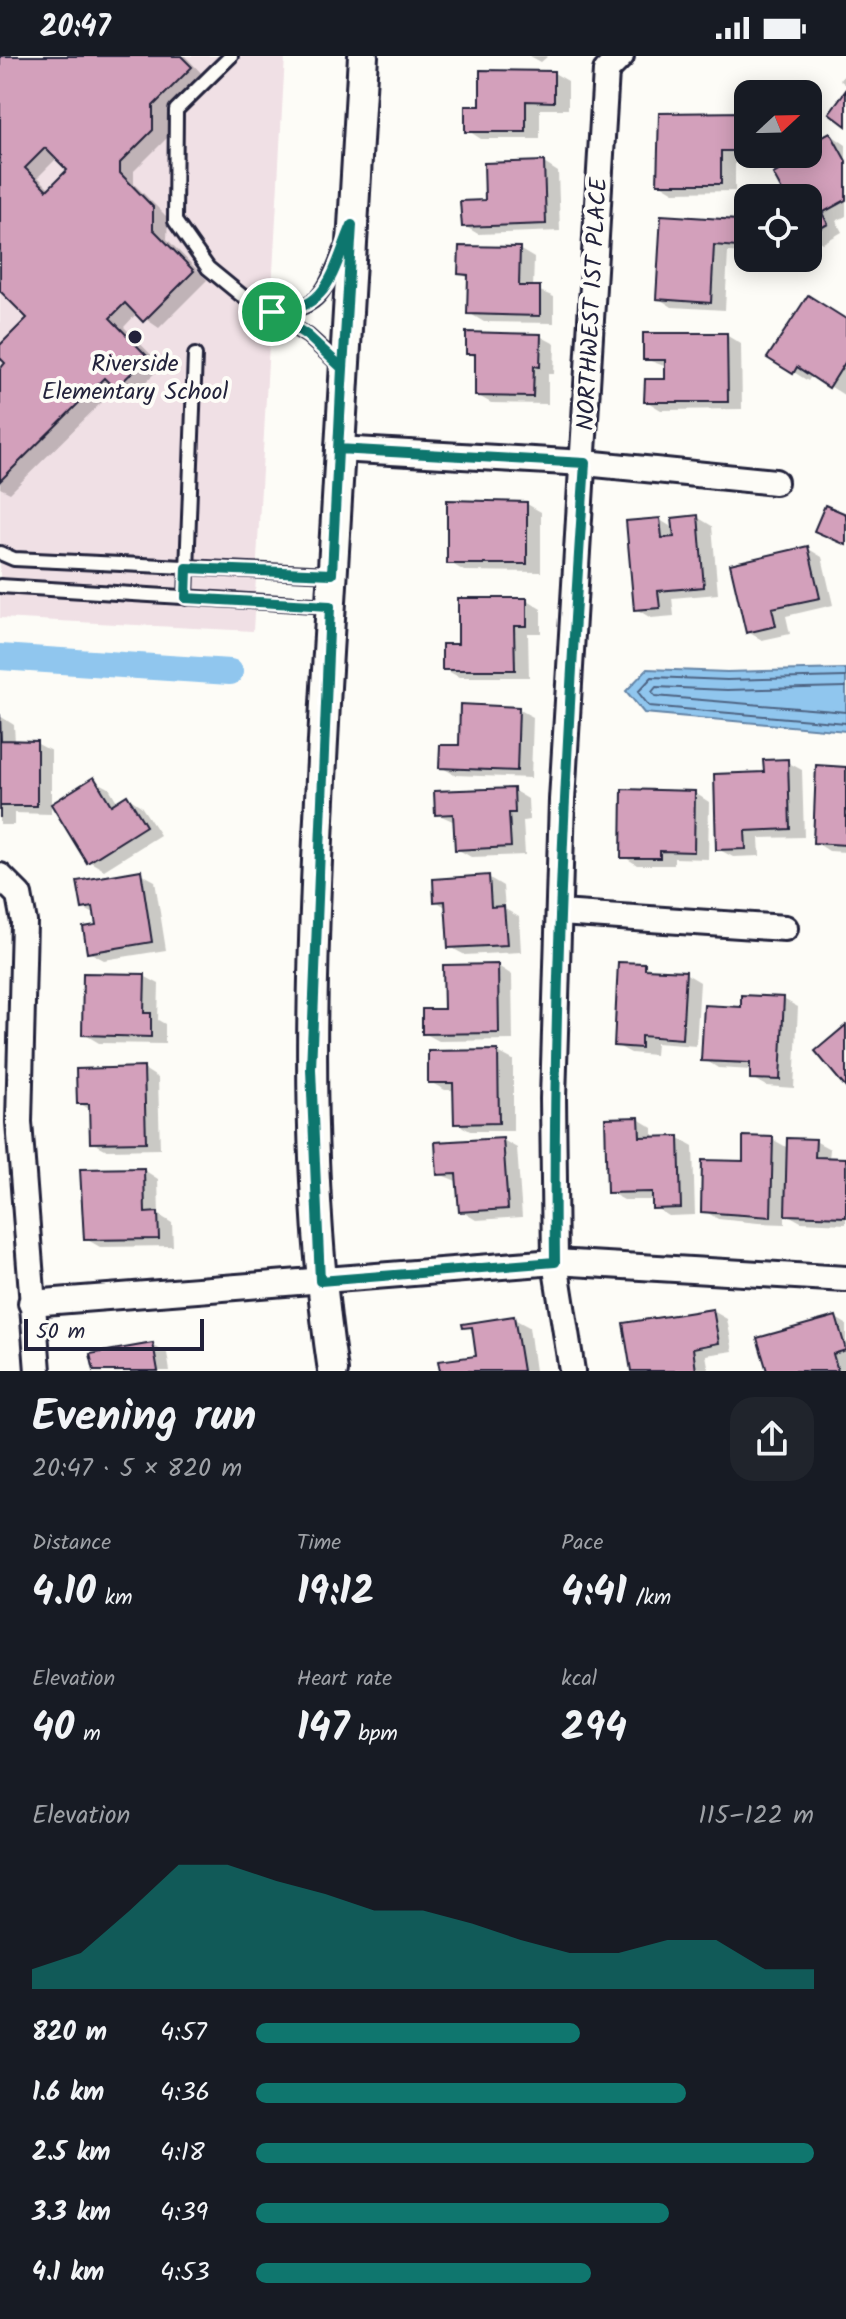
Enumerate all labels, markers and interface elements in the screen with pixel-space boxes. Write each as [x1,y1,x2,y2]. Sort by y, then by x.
text: 20:47 [40,4,111,52]
north arrow [734,80,822,168]
map controls [734,80,822,272]
street label: NORTHWEST 1ST PLACE [567,175,619,432]
button: locate [734,184,822,272]
pin [238,278,306,346]
icon: arrive [250,290,294,334]
marker: Riverside Elementary School [126,328,144,346]
place label: Riverside Elementary School [42,345,228,412]
scale bar [24,1315,204,1351]
text: 50 m [36,1315,85,1350]
text: Evening run [32,1383,256,1453]
button: share [730,1397,814,1481]
text: 20:47 · 5 × 820 m [32,1448,242,1490]
text: Distance [32,1526,111,1561]
text: Time [297,1526,341,1561]
text: Pace [561,1526,603,1561]
text: 4.10 [32,1561,96,1625]
text: 19:12 [297,1561,374,1625]
text: 4:41 [561,1561,627,1625]
text: km [96,1581,133,1616]
text: /km [627,1581,671,1616]
text: Elevation [32,1662,115,1697]
text: Heart rate [297,1662,392,1697]
text: kcal [561,1662,597,1697]
text: 40 [32,1697,74,1761]
text: 147 [297,1697,349,1761]
text: 294 [561,1697,627,1761]
text: m [74,1717,101,1752]
text: bpm [349,1717,398,1752]
text: Elevation [32,1795,130,1837]
text: 115–122 m [698,1795,814,1837]
text: 820 m [32,2012,107,2054]
text: 4:57 [160,2012,207,2054]
text: 1.6 km [32,2072,104,2114]
text: 4:36 [160,2072,210,2114]
text: 2.5 km [32,2132,111,2174]
text: 4:18 [160,2132,205,2174]
text: 3.3 km [32,2192,111,2234]
text: 4:39 [160,2192,208,2234]
text: 4.1 km [32,2252,104,2294]
text: 4:53 [160,2252,210,2294]

